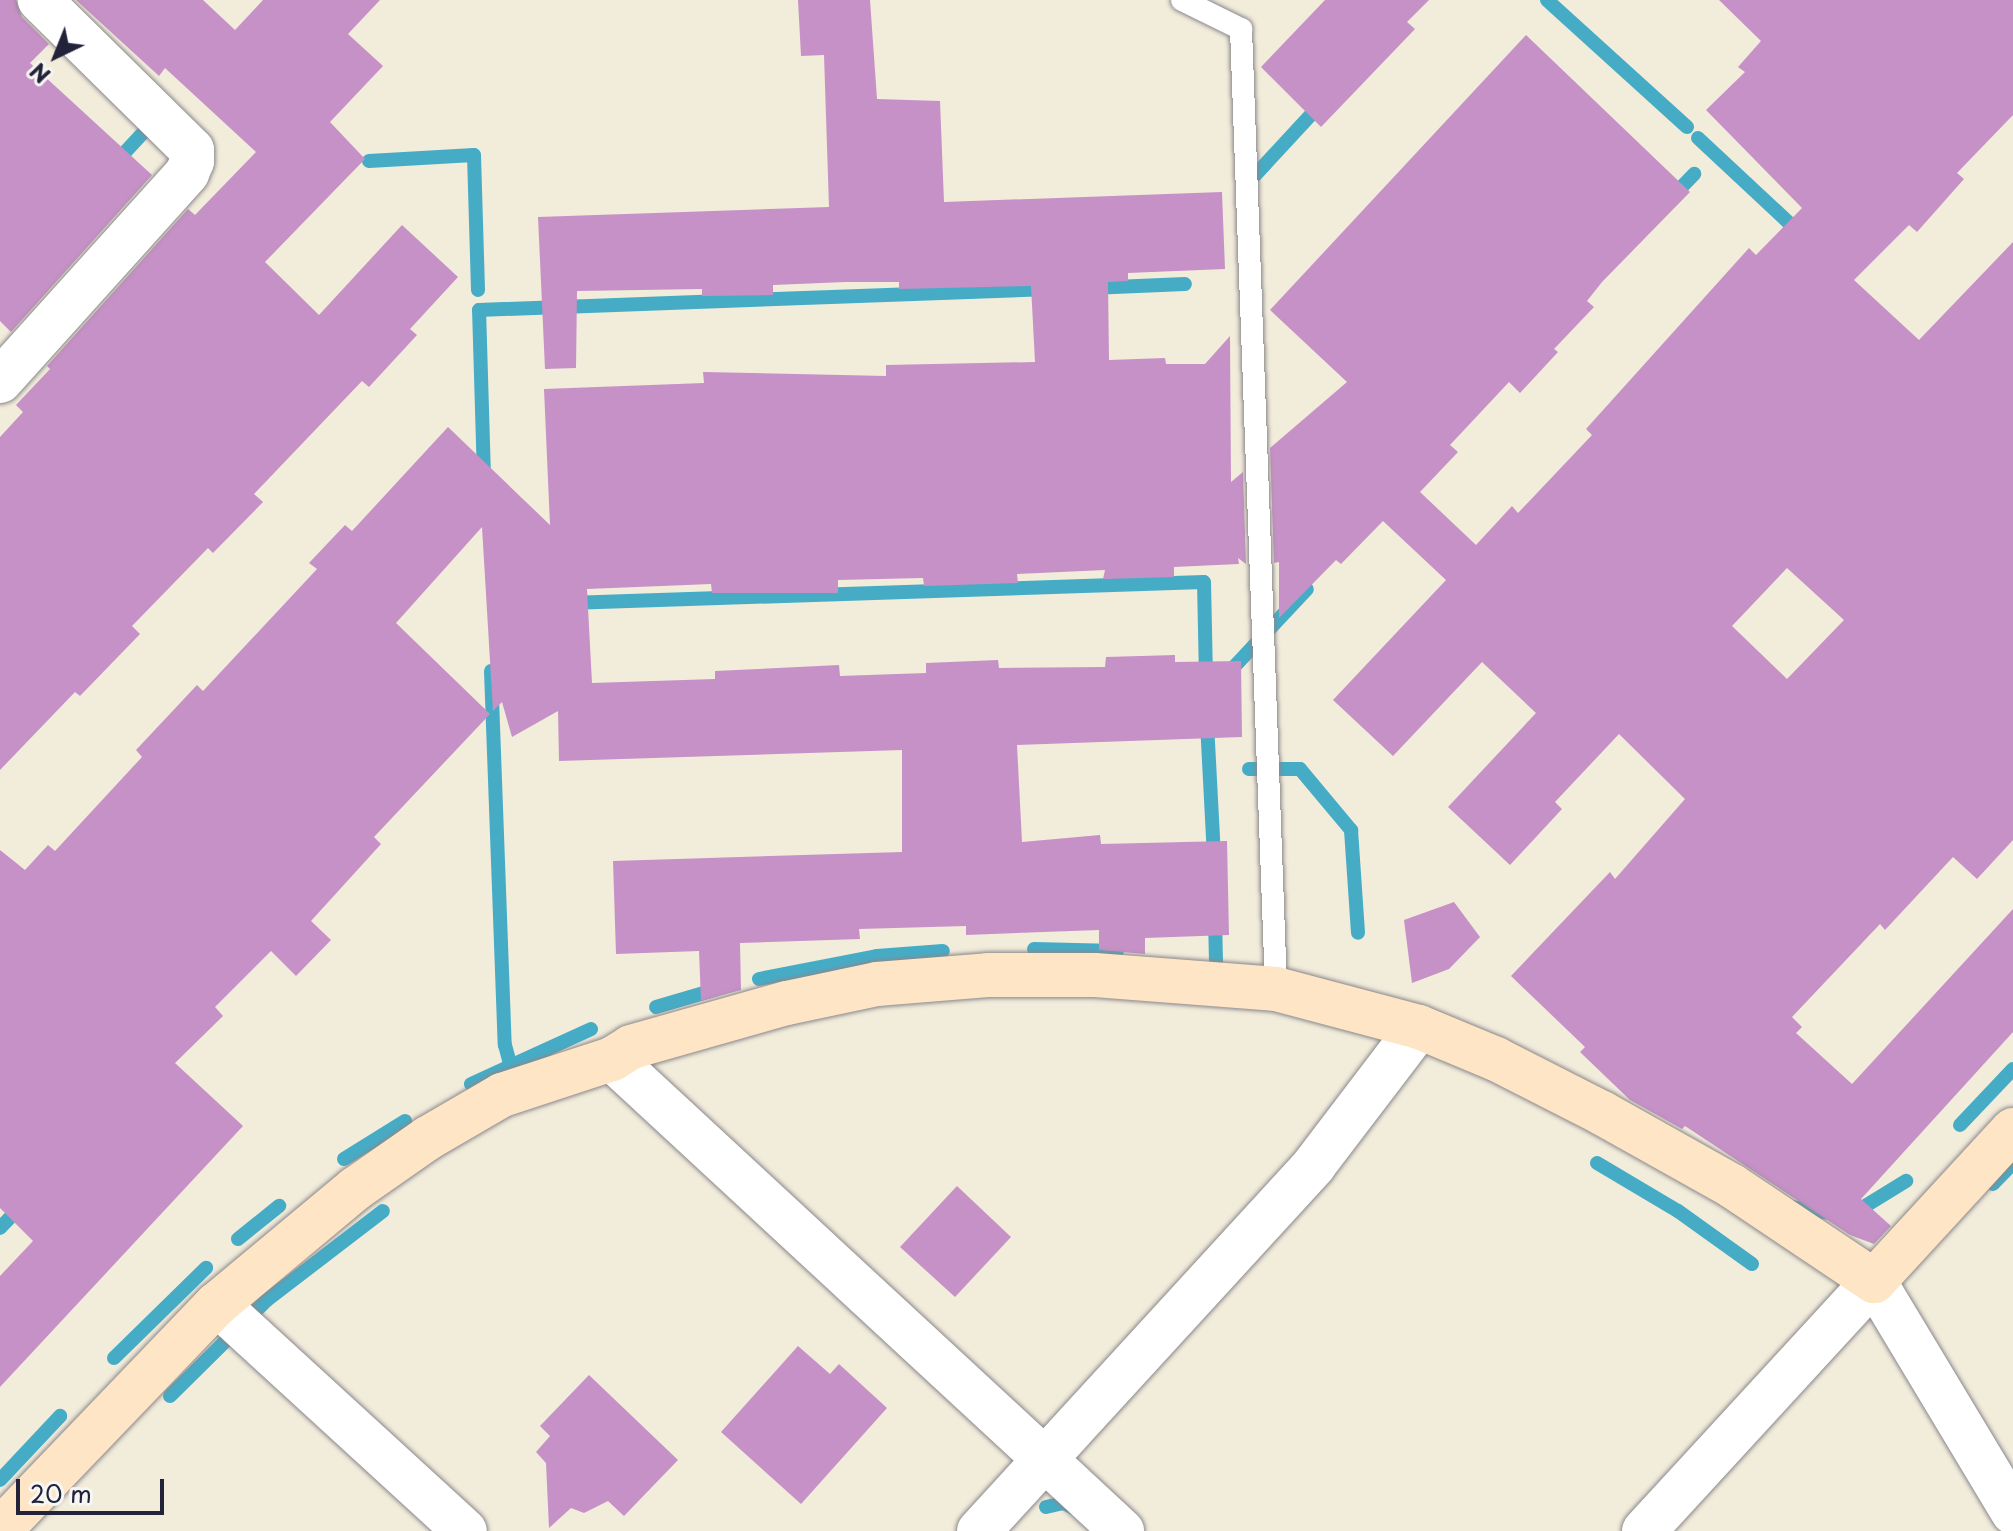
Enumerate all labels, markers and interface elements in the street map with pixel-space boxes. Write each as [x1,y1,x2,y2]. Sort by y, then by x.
north arrow [16,16,96,96]
text: N [22,56,57,92]
scale bar [20,1463,168,1513]
text: 20 m [30,1475,92,1511]

